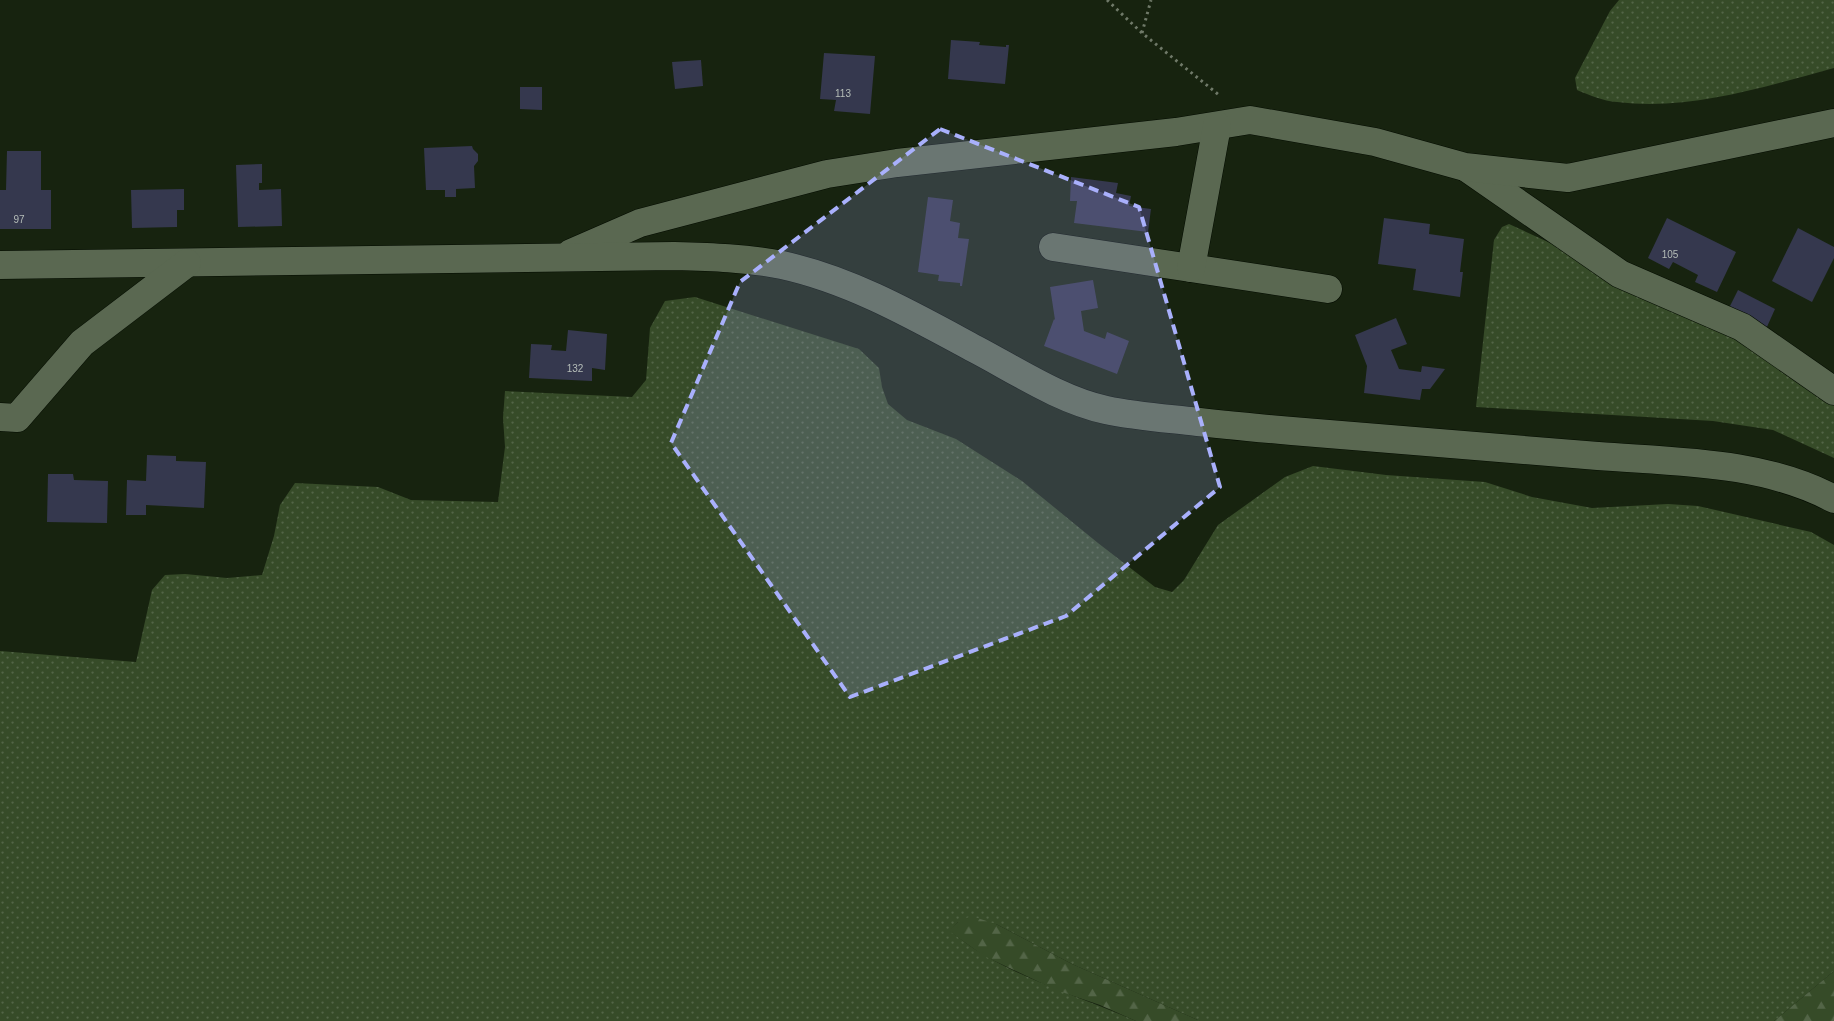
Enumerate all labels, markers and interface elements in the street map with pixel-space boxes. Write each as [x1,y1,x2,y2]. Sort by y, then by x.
house number: 113 [835,88,851,99]
house number: 97 [13,214,25,225]
house number: 105 [1662,249,1679,260]
house number: 132 [567,363,584,374]

